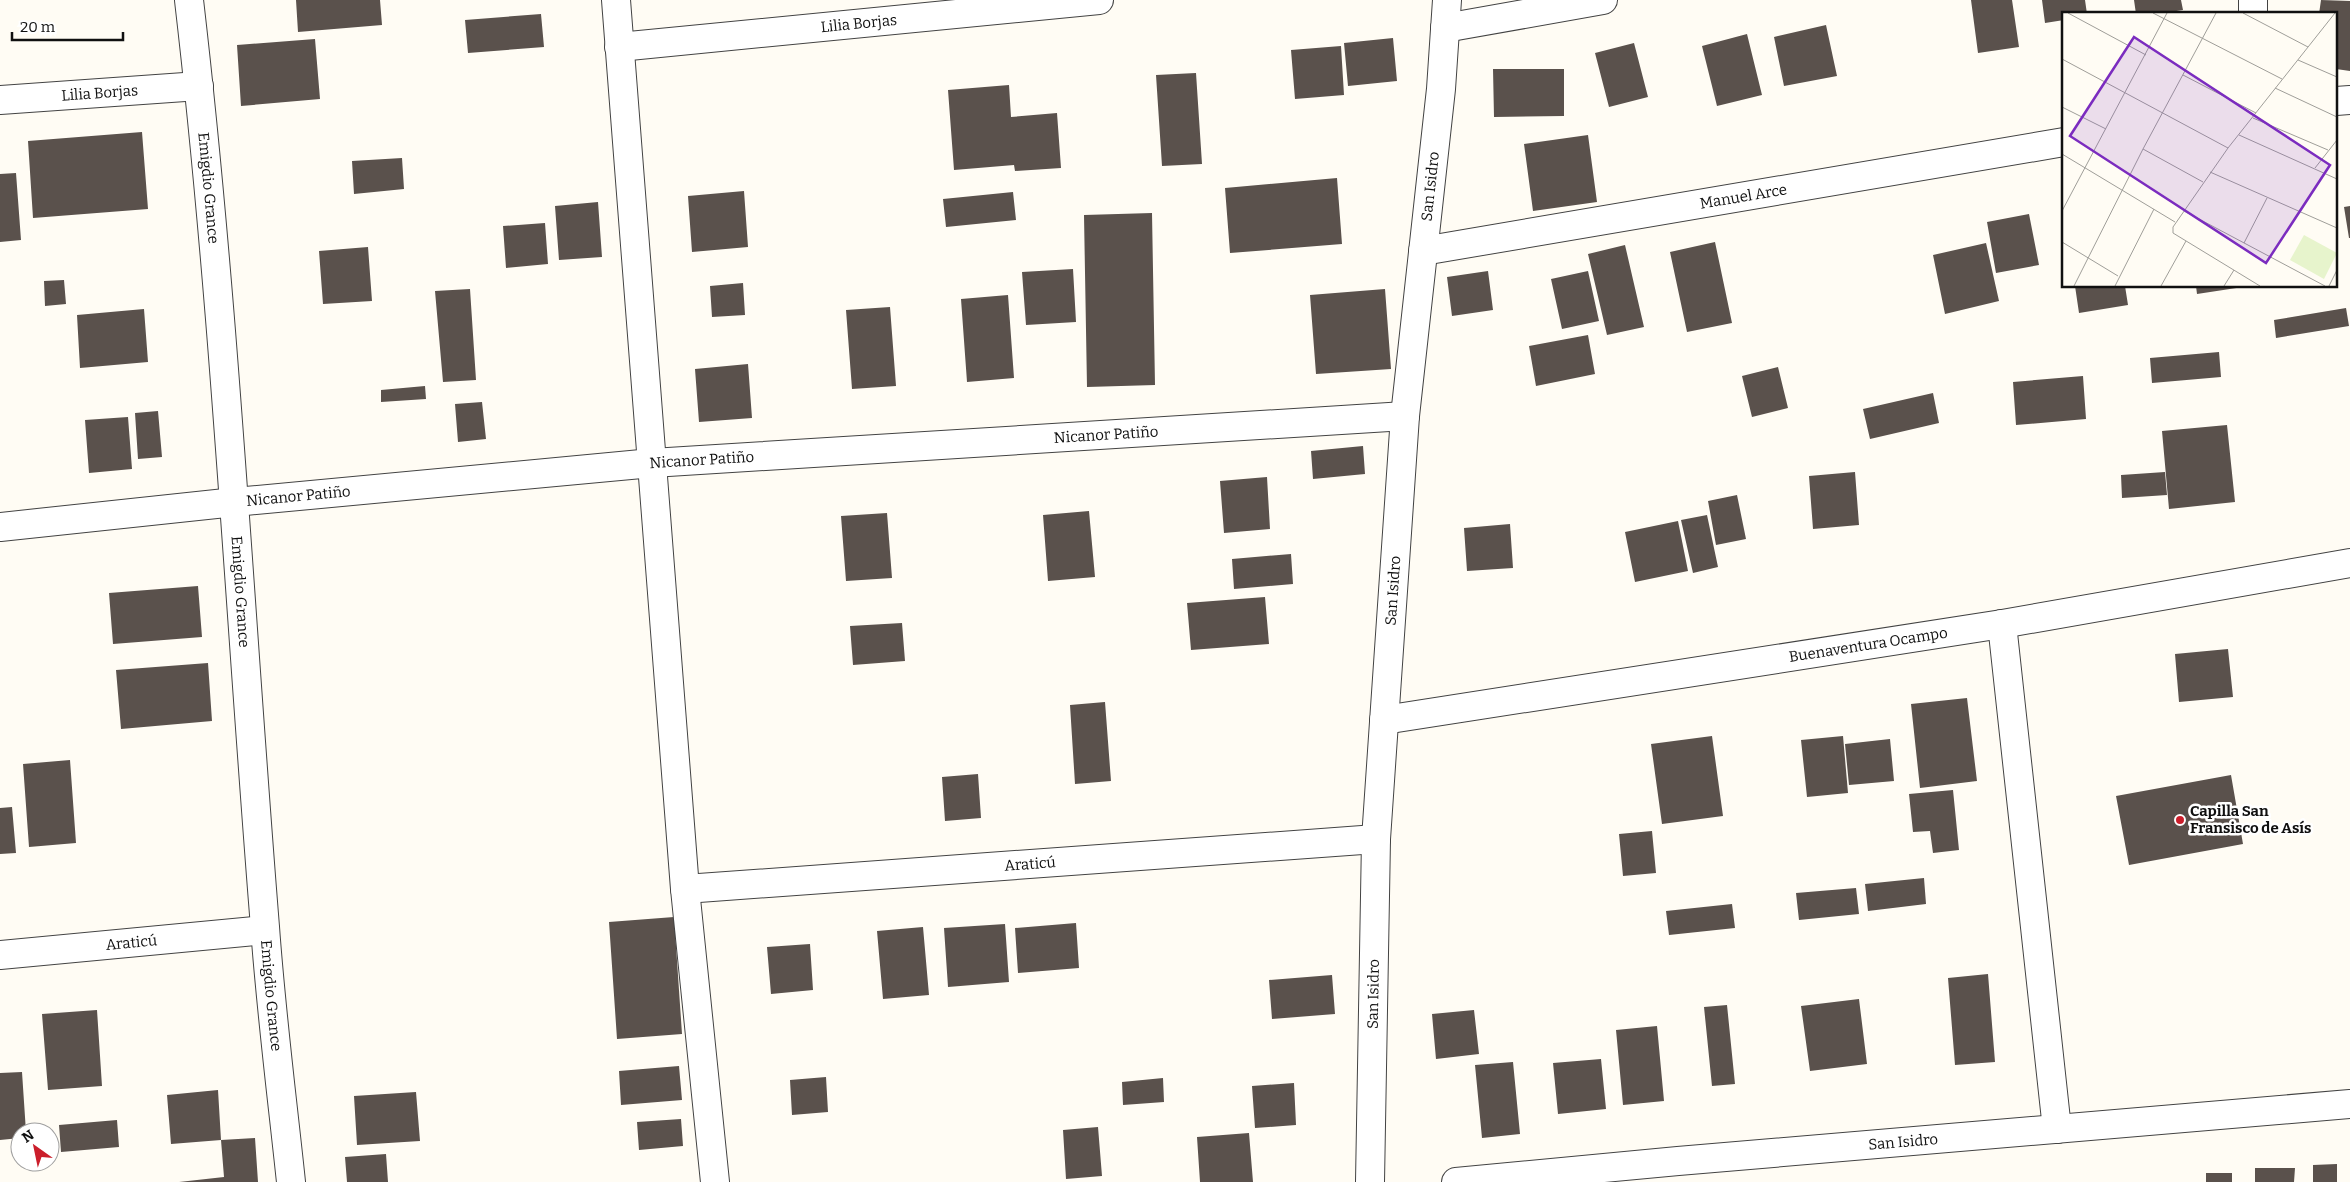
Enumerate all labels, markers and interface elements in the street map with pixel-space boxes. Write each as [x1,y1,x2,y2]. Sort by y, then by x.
scale bar [12,10,124,42]
street label: Lilia Borjas [820,11,898,36]
inset map [2062,12,2338,288]
text: 20 m [20,18,56,36]
street label: Lilia Borjas [61,81,139,105]
street label: Emigdio Grance [194,131,223,244]
street label: San Isidro [1418,151,1443,222]
street label: Manuel Arce [1699,180,1788,213]
street label: Nicanor Patiño [1053,422,1159,447]
street label: Nicanor Patiño [649,448,755,472]
street label: Nicanor Patiño [245,482,351,510]
street label: Emigdio Grance [227,535,253,648]
street label: San Isidro [1382,555,1404,626]
street label: Buenaventura Ocampo [1788,624,1949,666]
place label: Capilla San Fransisco de Asís [2190,802,2312,837]
marker: Capilla San Fransisco de Asís [2174,814,2186,826]
street label: Araticú [1004,853,1056,875]
street label: Araticú [105,931,158,954]
street label: Emigdio Grance [257,939,285,1052]
street label: San Isidro [1364,959,1383,1029]
north arrow [10,1122,60,1172]
text: N [19,1126,38,1147]
street label: San Isidro [1868,1130,1939,1154]

